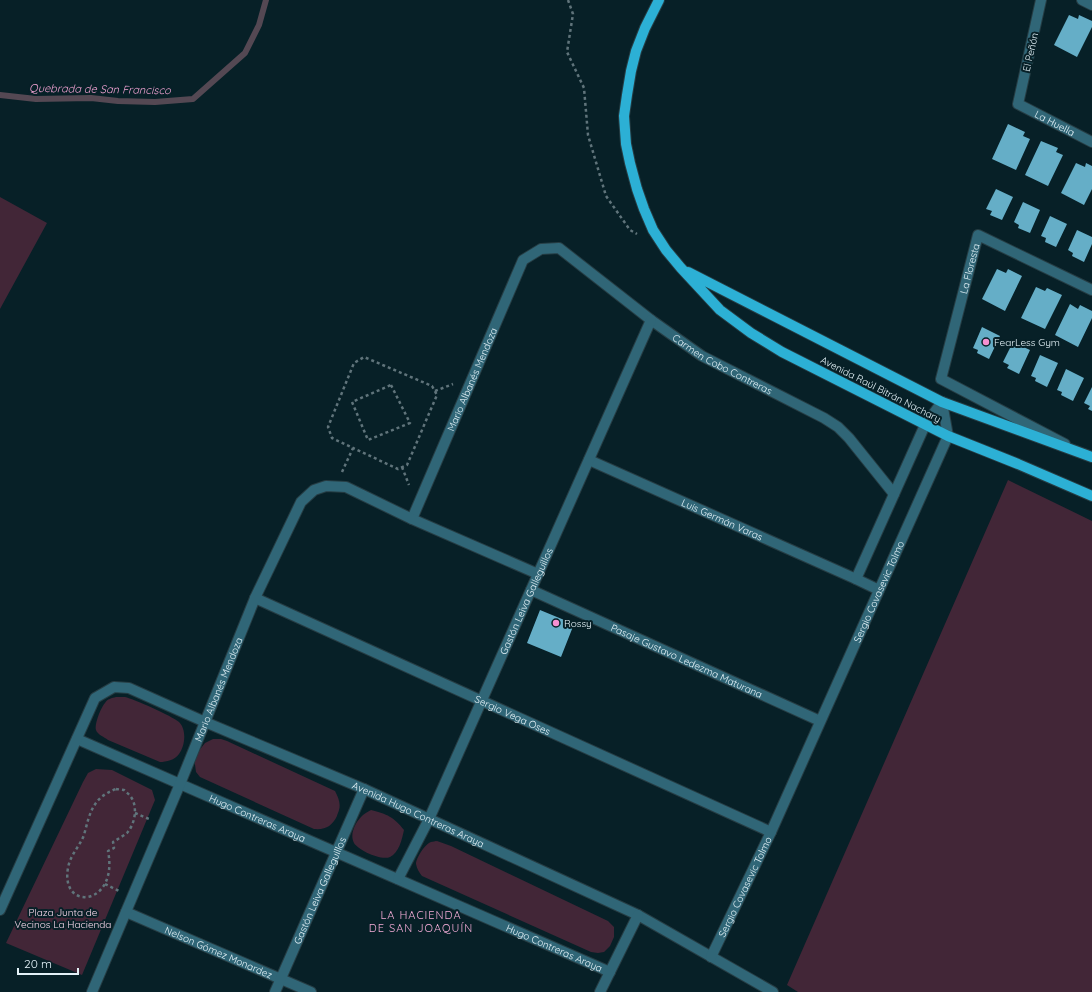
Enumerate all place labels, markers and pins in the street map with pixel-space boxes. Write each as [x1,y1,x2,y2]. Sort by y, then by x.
place label: FearLess Gym [994,336,1060,349]
marker: FearLess Gym [981,337,991,347]
place label: Rossy [564,617,592,630]
marker: Rossy [551,618,561,628]

